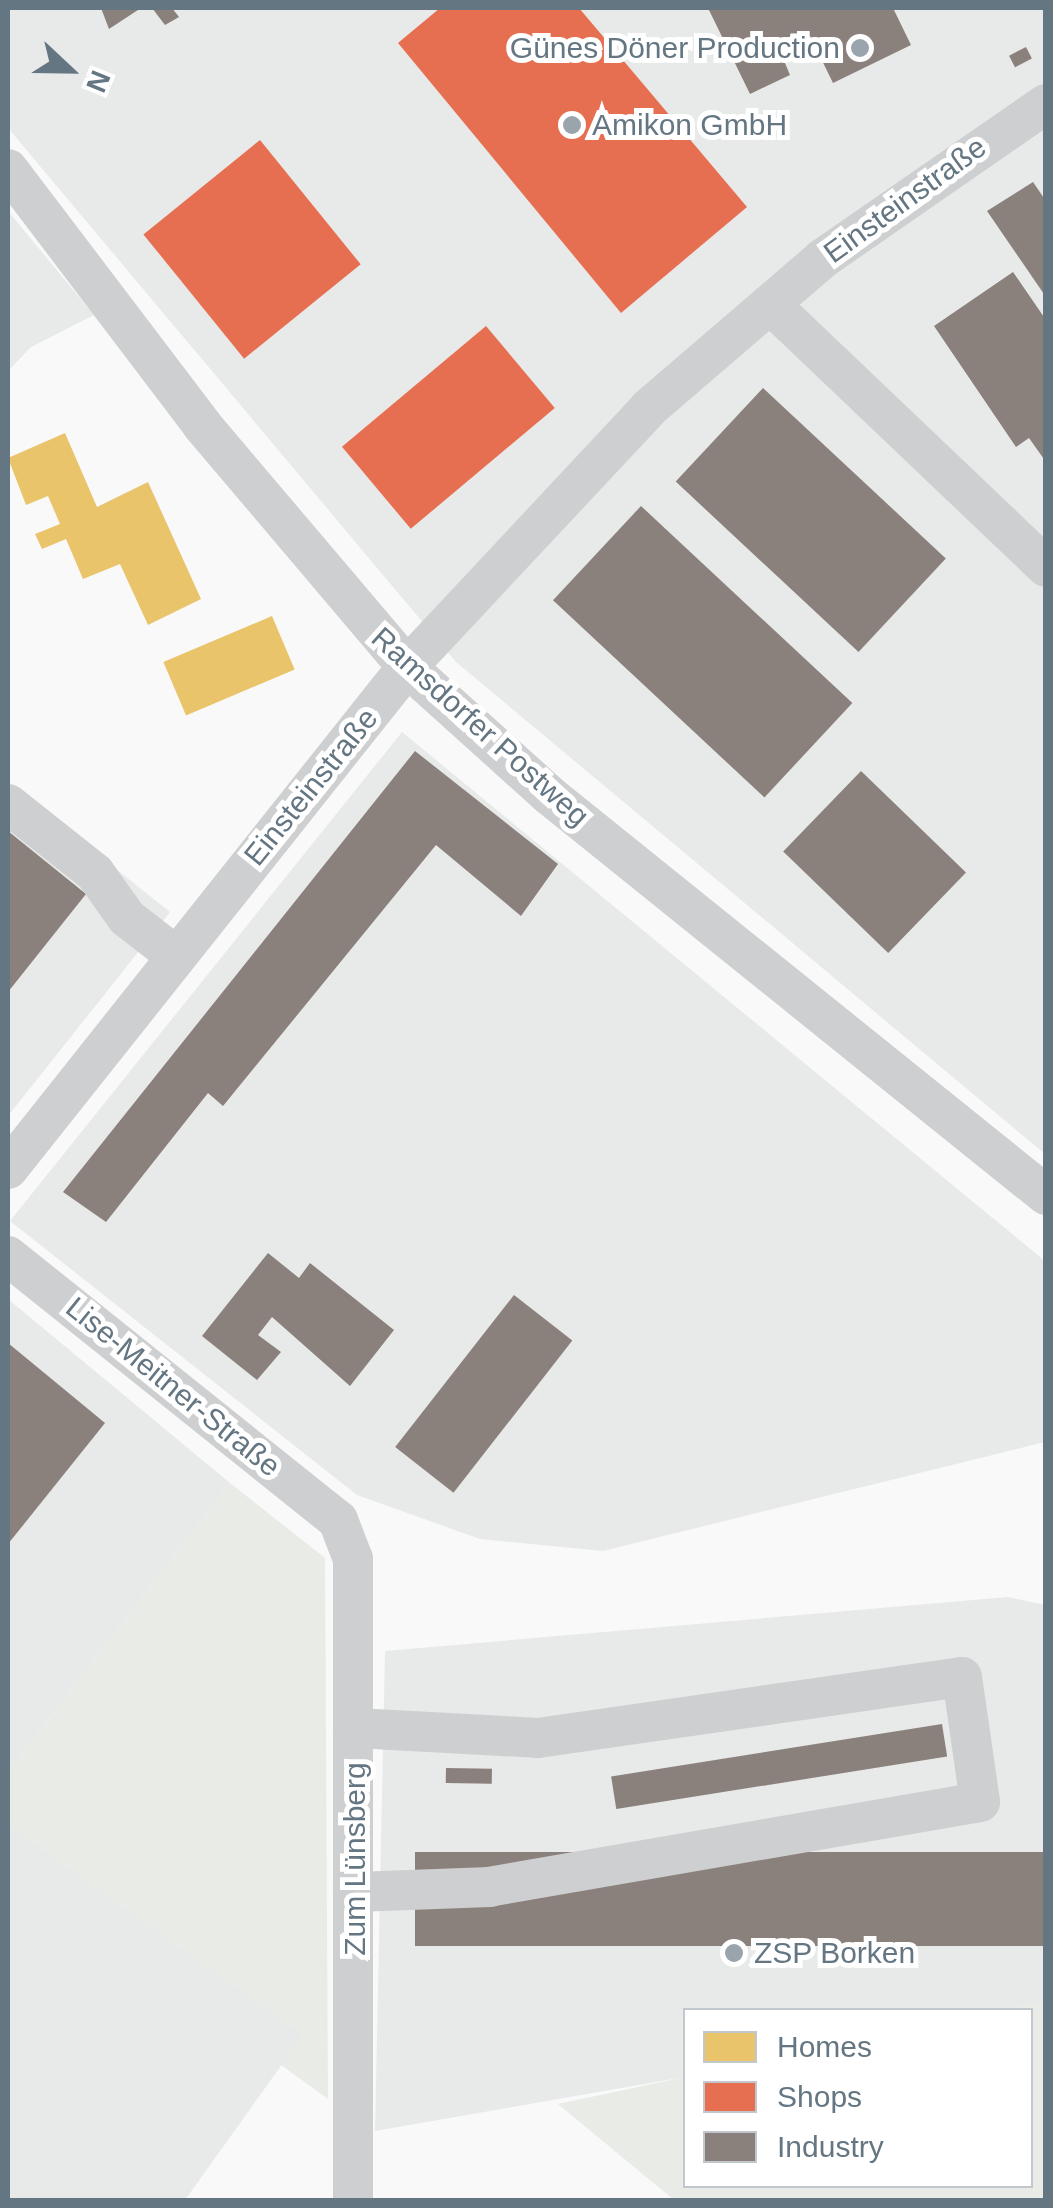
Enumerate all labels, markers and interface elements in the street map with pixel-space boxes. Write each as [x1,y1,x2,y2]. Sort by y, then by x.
north arrow [20,20,120,120]
place label: Günes Döner Production [510,30,840,66]
marker: Günes Döner Production [849,37,871,59]
text: N [80,66,116,97]
place label: Amikon GmbH [592,107,787,143]
marker: Amikon GmbH [561,114,583,136]
street label: Einsteinstraße [817,129,993,271]
street label: Ramsdorfer Postweg [364,620,596,834]
street label: Einsteinstraße [237,701,385,873]
street label: Lise-Meitner-Straße [59,1290,287,1484]
street label: Zum Lünsberg [337,1762,373,1956]
place label: ZSP Borken [754,1935,916,1971]
marker: ZSP Borken [723,1942,745,1964]
legend [683,2008,1033,2188]
text: Homes [777,2030,872,2063]
text: Shops [777,2080,862,2113]
text: Industry [777,2130,884,2163]

